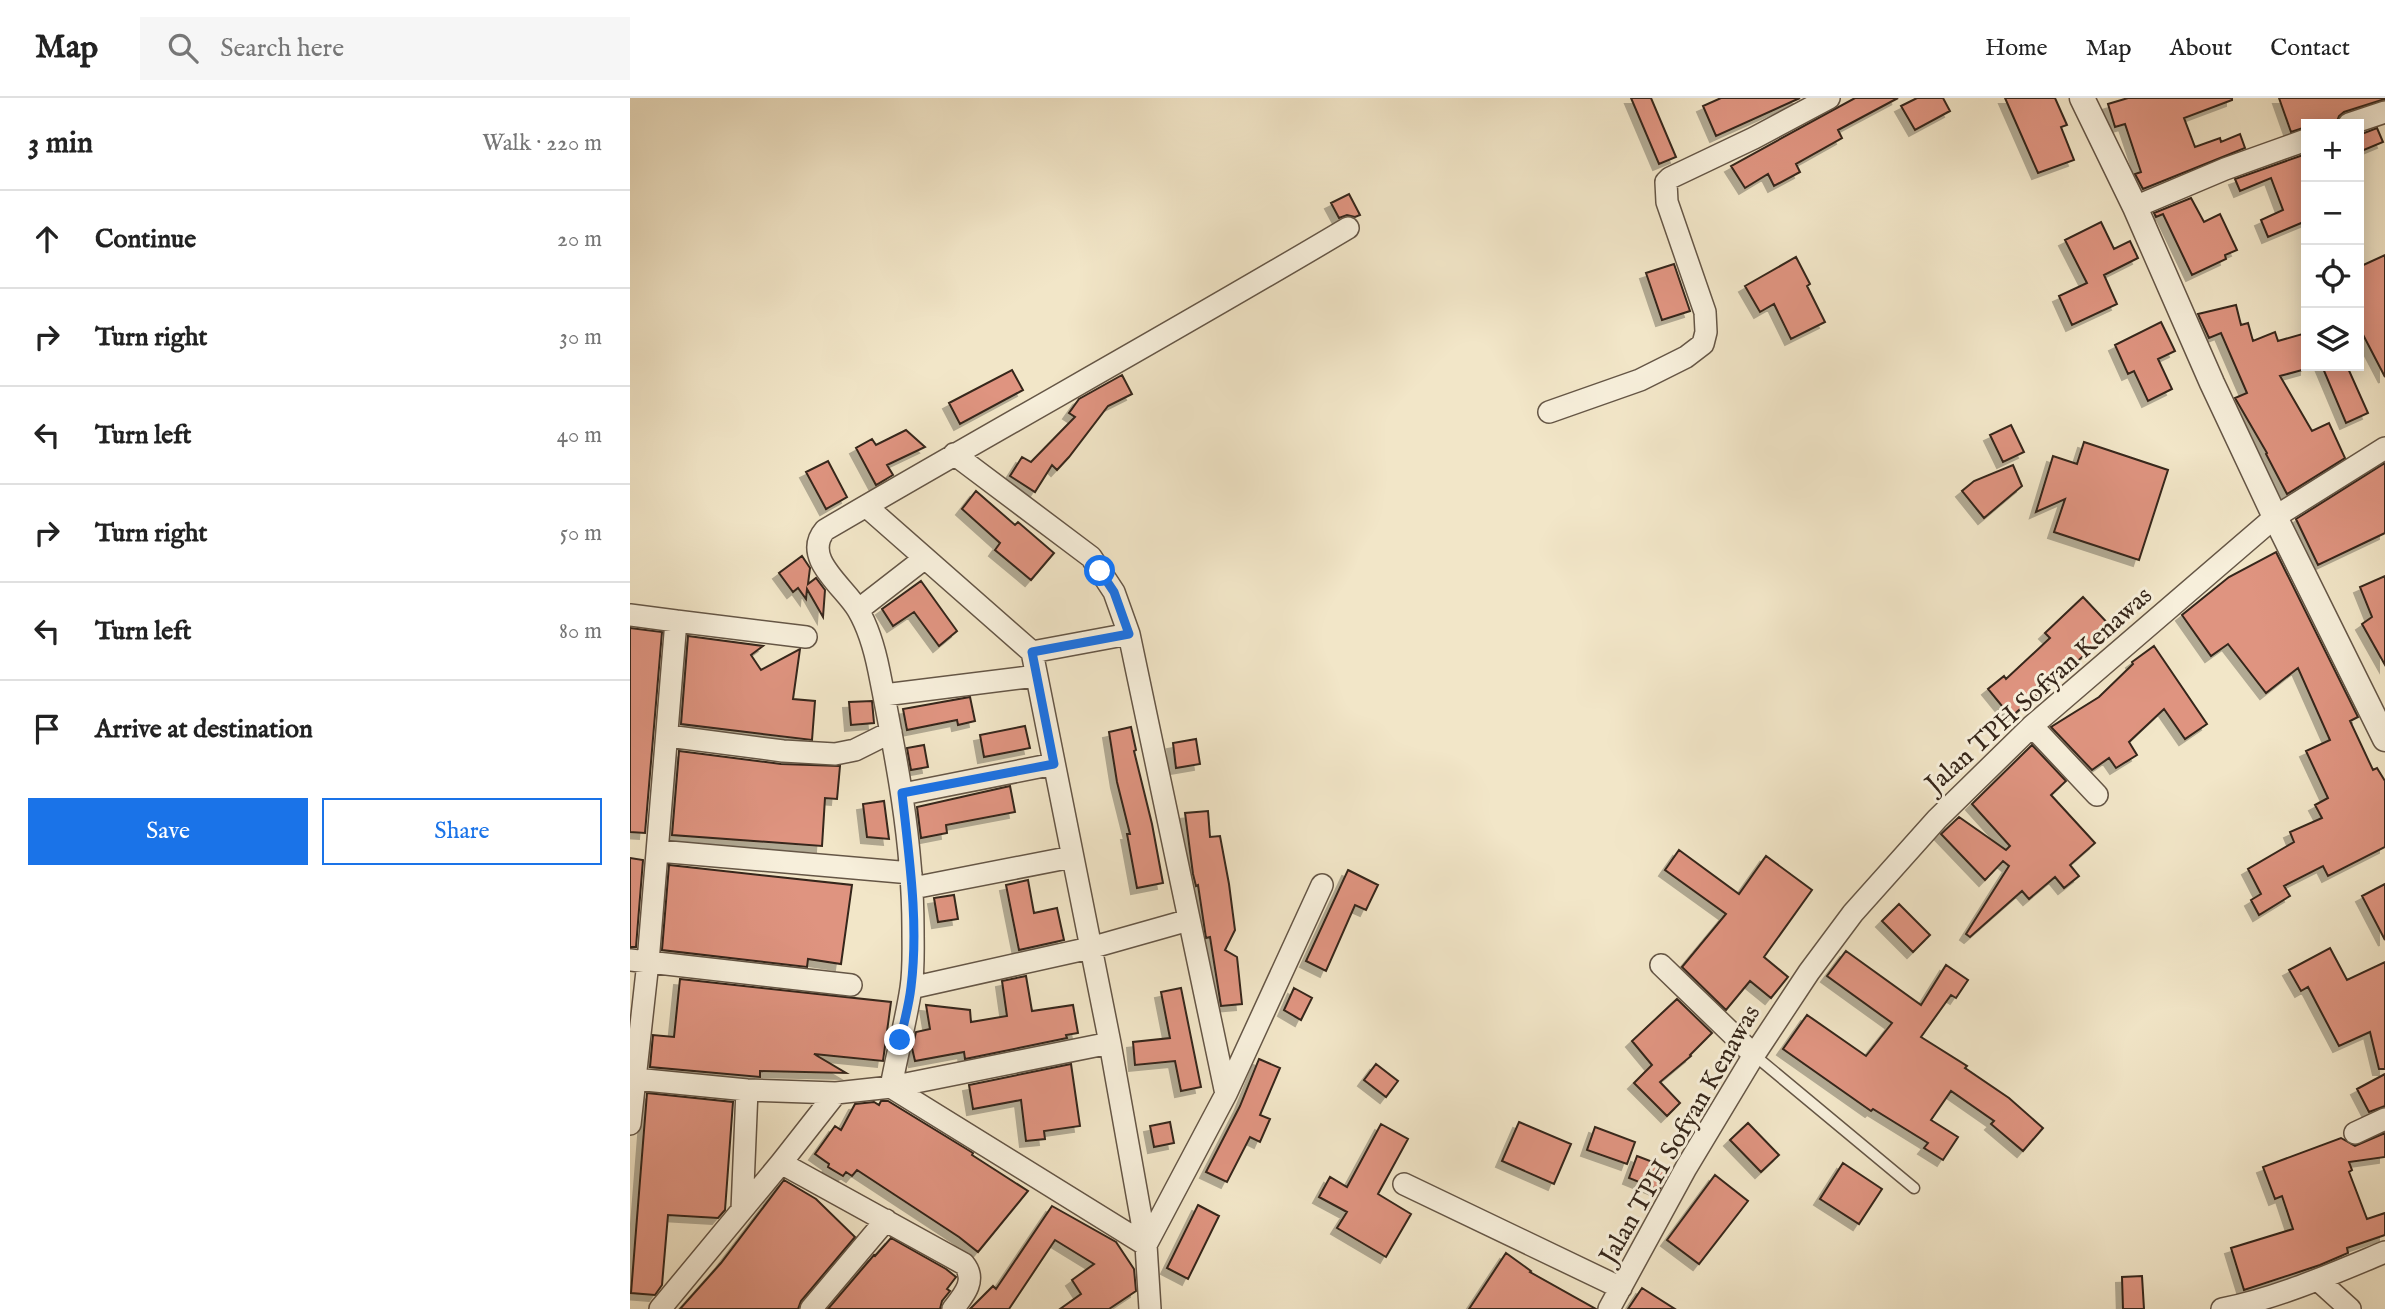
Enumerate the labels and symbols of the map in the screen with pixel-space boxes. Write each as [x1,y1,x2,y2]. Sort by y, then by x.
route start [1084,555,1115,586]
street label: Jalan TPH Sofyan Kenawas [1916,579,2159,803]
street label: Jalan TPH Sofyan Kenawas [1591,999,1768,1273]
route end [884,1024,915,1055]

